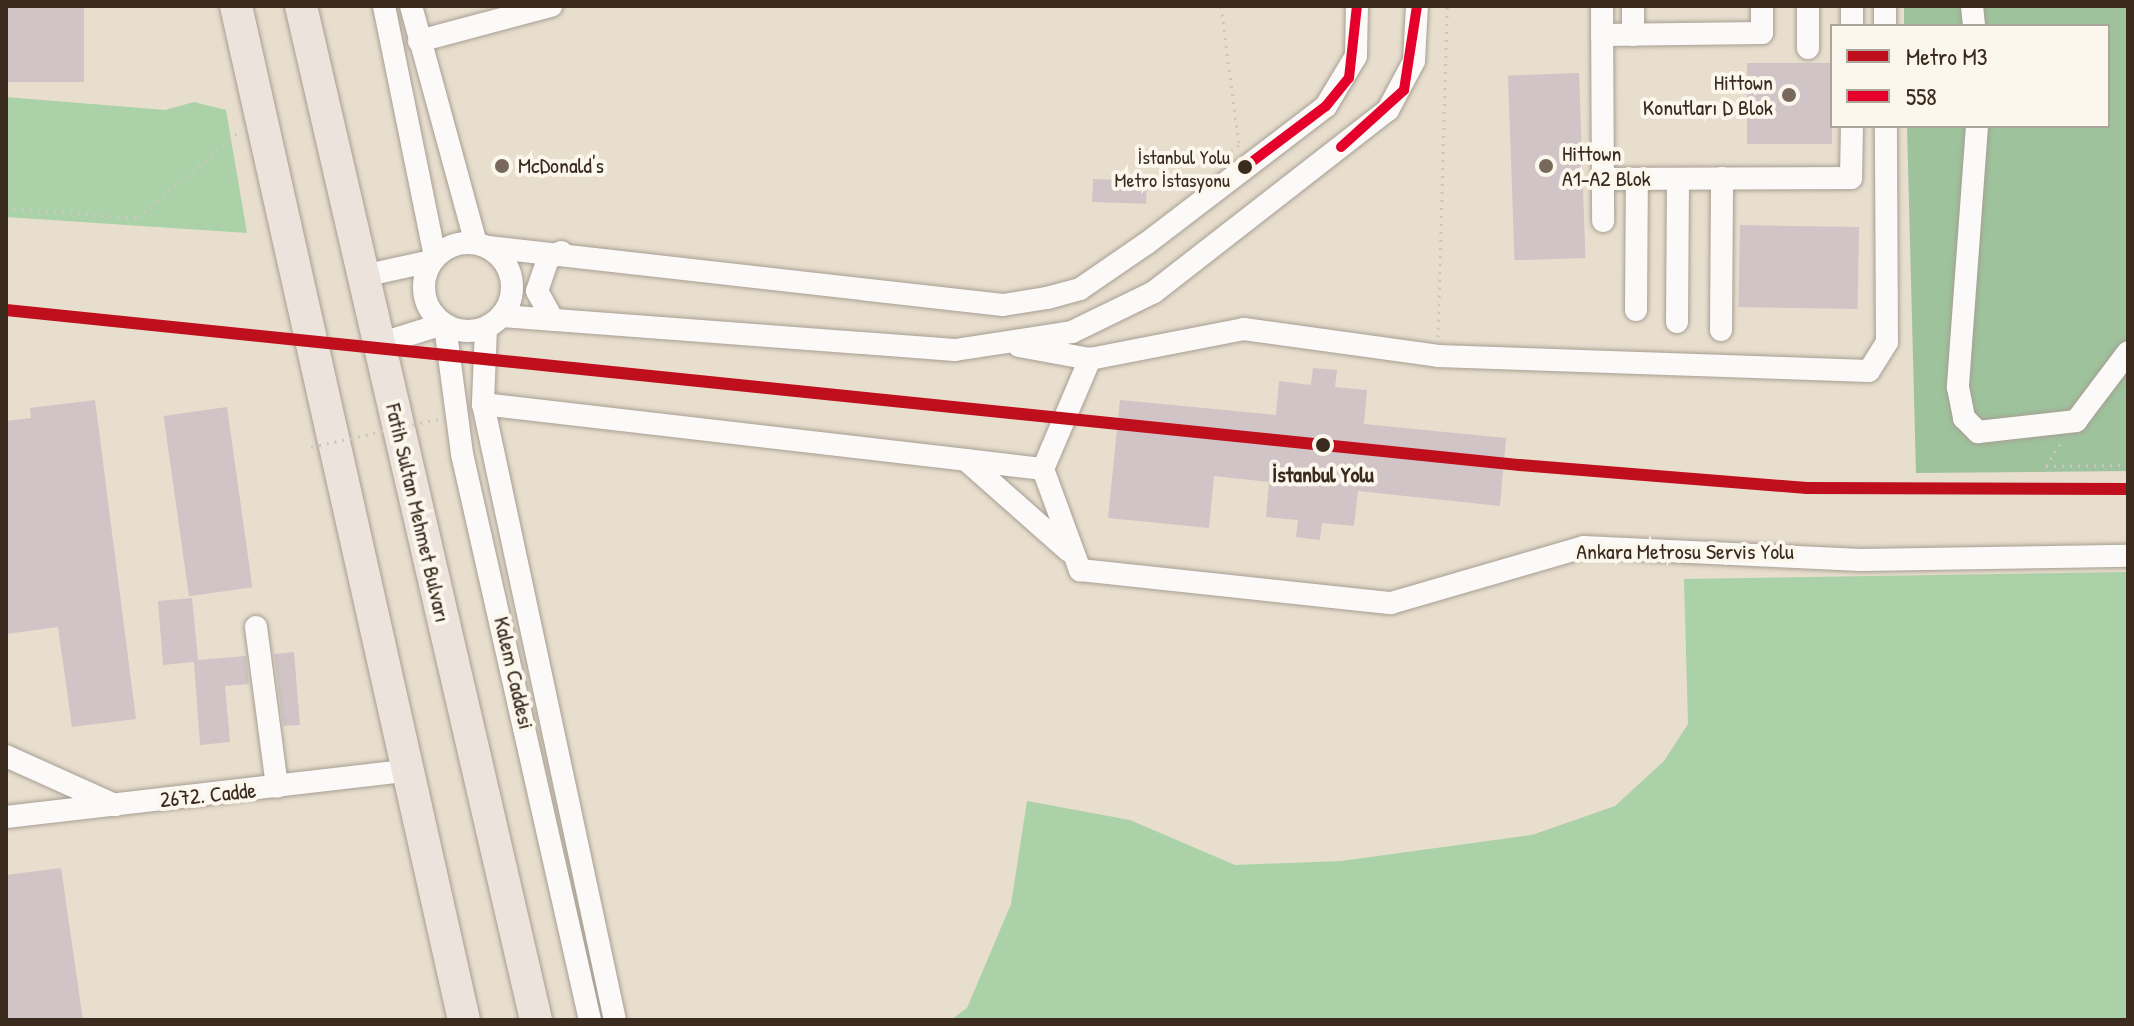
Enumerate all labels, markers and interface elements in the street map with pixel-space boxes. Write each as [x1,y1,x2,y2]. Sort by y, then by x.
legend [1830,24,2110,128]
text: Metro M3 [1906,40,1988,72]
place label: Hittown Konutları D Blok [1643,69,1773,120]
text: 558 [1906,80,1937,112]
marker: Hittown Konutları D Blok [1780,86,1798,104]
place label: Hittown A1-A2 Blok [1562,140,1651,192]
place label: İstanbul Yolu Metro İstasyonu [1115,144,1230,191]
place label: McDonald's [518,153,604,179]
marker: McDonald's [493,157,511,175]
marker: Hittown A1-A2 Blok [1537,157,1555,175]
marker: İstanbul Yolu Metro İstasyonu [1237,159,1253,175]
street label: Fatih Sultan Mehmet Bulvarı [380,401,456,625]
marker: İstanbul Yolu [1310,432,1336,458]
place label: İstanbul Yolu [1272,462,1374,488]
street label: Ankara Metrosu Servis Yolu [1576,539,1794,565]
street label: Kalem Caddesi [488,614,540,732]
street label: 2672. Cadde [159,777,257,813]

